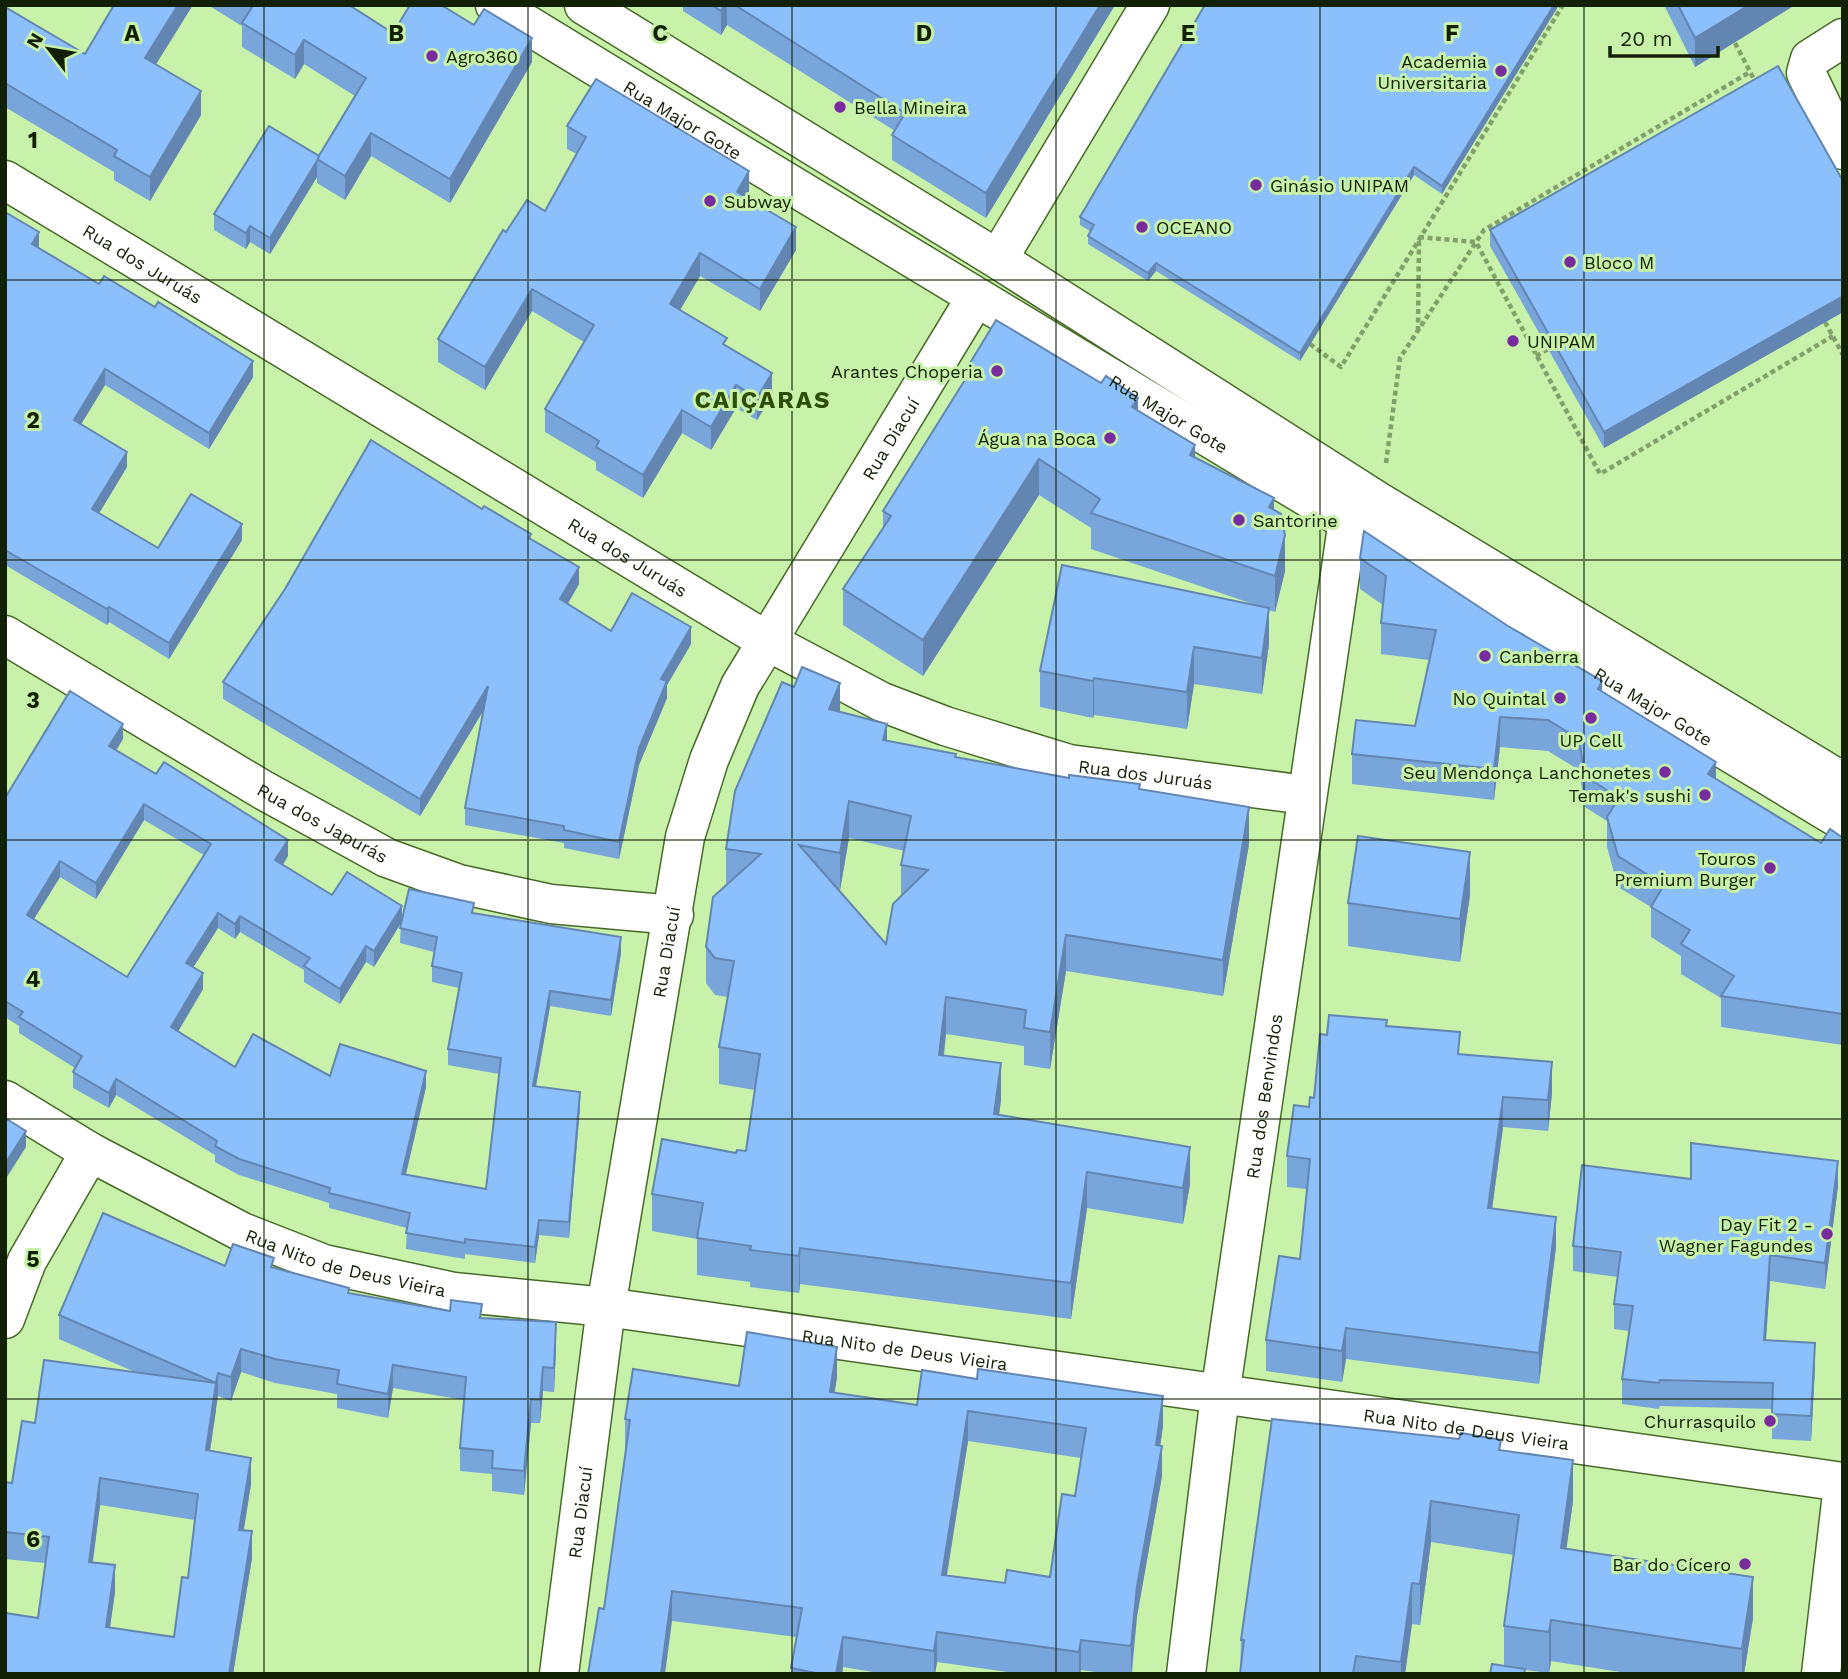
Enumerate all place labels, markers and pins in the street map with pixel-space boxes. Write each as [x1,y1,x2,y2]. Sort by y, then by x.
place label: Agro360 [446,46,518,67]
marker: Agro360 [424,48,440,64]
place label: Academia Universitaria [1377,51,1487,93]
marker: Academia Universitaria [1493,63,1509,79]
place label: Bella Mineira [854,97,967,118]
marker: Bella Mineira [832,99,848,115]
place label: Ginásio UNIPAM [1270,175,1409,196]
marker: Ginásio UNIPAM [1248,177,1264,193]
place label: Subway [724,191,792,212]
marker: Subway [702,193,718,209]
place label: OCEANO [1156,217,1232,238]
marker: OCEANO [1134,219,1150,235]
place label: Bloco M [1584,252,1654,273]
marker: Bloco M [1562,254,1578,270]
place label: UNIPAM [1527,331,1596,352]
marker: UNIPAM [1505,333,1521,349]
place label: Arantes Choperia [831,361,983,382]
marker: Arantes Choperia [989,363,1005,379]
place label: Água na Boca [978,428,1096,449]
marker: Água na Boca [1102,430,1118,446]
place label: Santorine [1253,510,1338,531]
marker: Santorine [1231,512,1247,528]
place label: Canberra [1499,646,1579,667]
marker: Canberra [1477,648,1493,664]
place label: No Quintal [1452,688,1546,709]
marker: No Quintal [1552,690,1568,706]
marker: UP Cell [1583,710,1599,726]
place label: UP Cell [1559,730,1623,751]
place label: Seu Mendonça Lanchonetes [1403,762,1651,783]
marker: Seu Mendonça Lanchonetes [1657,764,1673,780]
place label: Temak's sushi [1569,785,1691,806]
marker: Temak's sushi [1697,787,1713,803]
place label: Touros Premium Burger [1614,848,1756,890]
marker: Touros Premium Burger [1762,860,1778,876]
place label: Day Fit 2 - Wagner Fagundes [1659,1214,1813,1256]
marker: Day Fit 2 - Wagner Fagundes [1819,1226,1835,1242]
place label: Churrasquilo [1644,1411,1756,1432]
marker: Churrasquilo [1762,1413,1778,1429]
place label: Bar do Cícero [1612,1554,1731,1575]
marker: Bar do Cícero [1737,1556,1753,1572]

